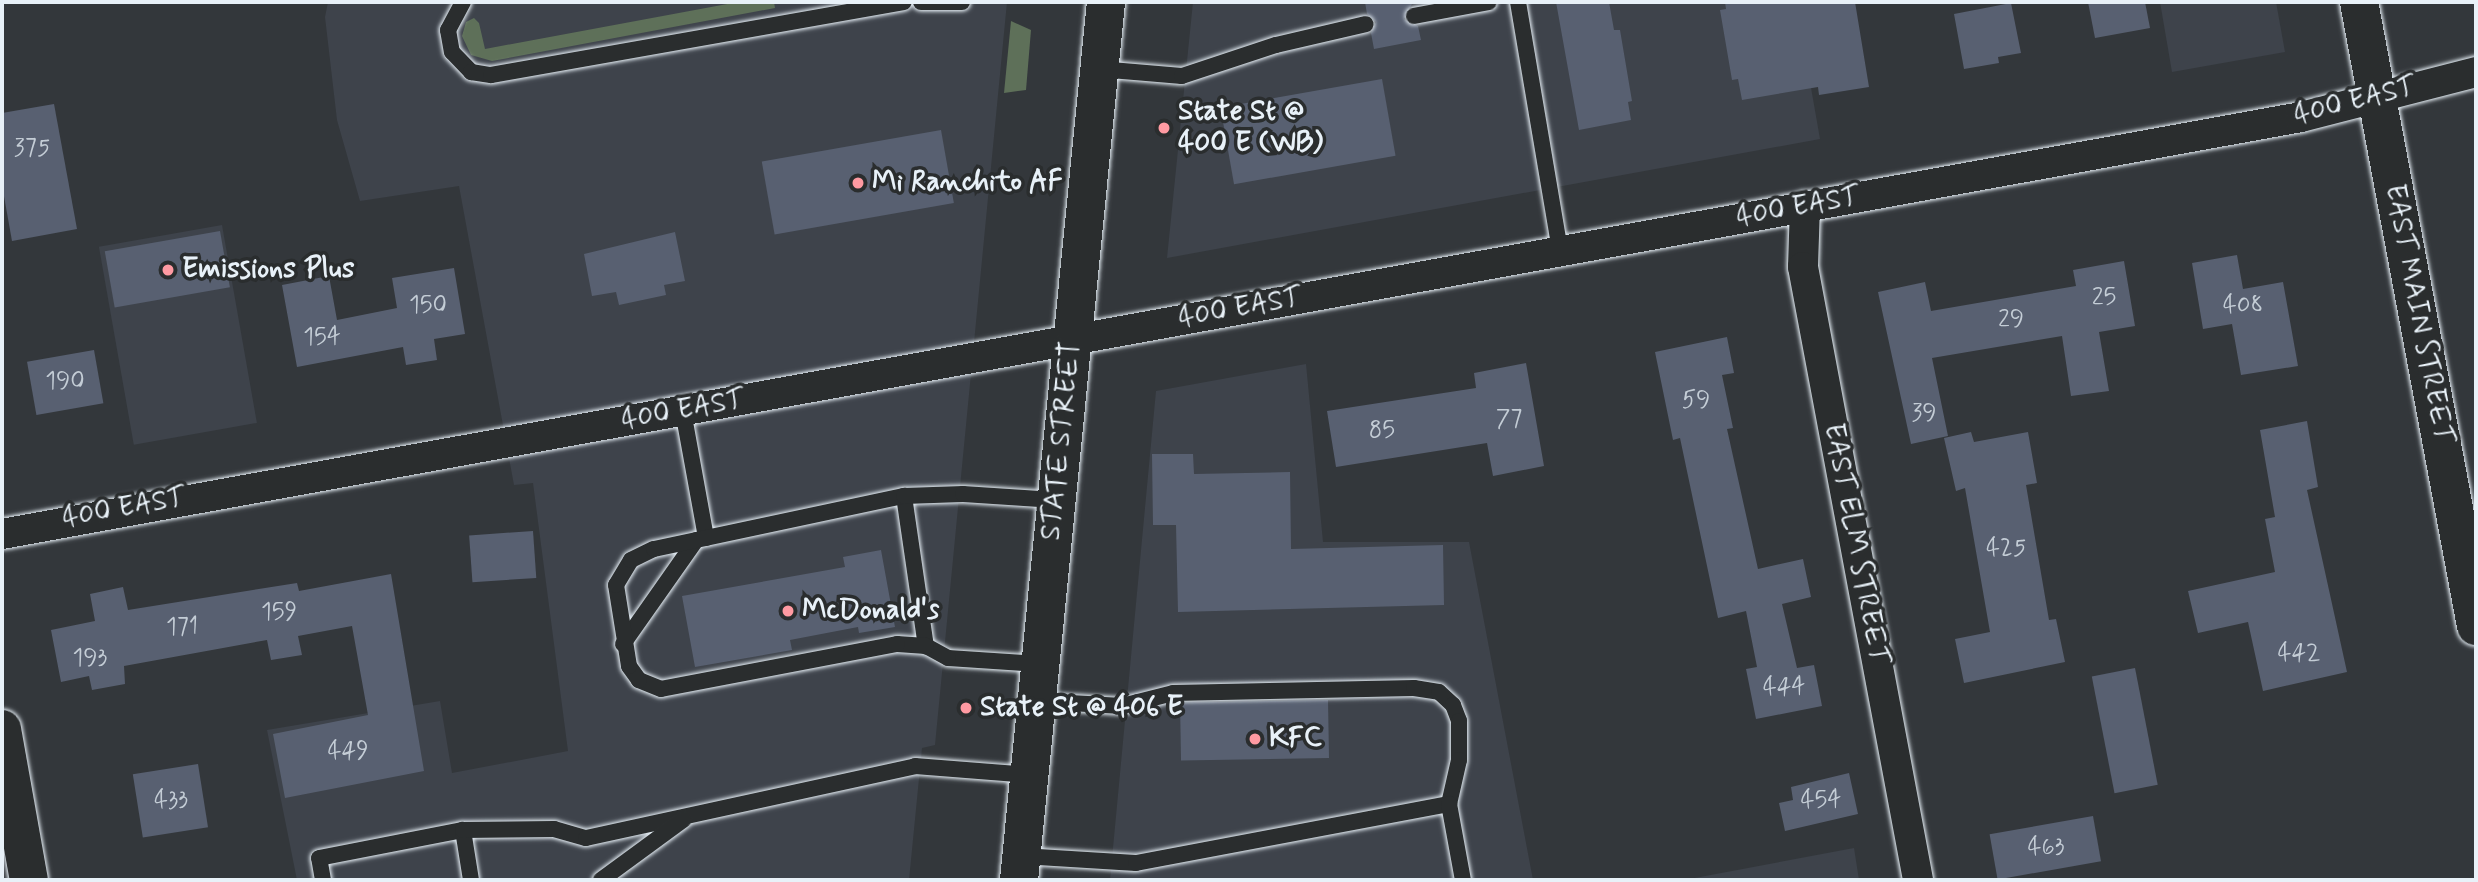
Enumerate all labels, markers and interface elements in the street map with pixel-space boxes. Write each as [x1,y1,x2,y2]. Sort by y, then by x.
street label: 400 EAST [2291,71,2419,133]
place label: State St @ 400 E (WB) [1178,95,1323,161]
marker: State St @ 400 E (WB) [1156,120,1172,136]
house number: 375 [14,135,50,163]
place label: Mi Ranchito AF [872,166,1058,200]
marker: Mi Ranchito AF [850,175,866,191]
street label: EAST MAIN STREET [2376,180,2460,448]
street label: 400 EAST [1734,181,1862,235]
place label: Emissions Plus [182,253,351,287]
marker: Emissions Plus [160,262,176,278]
street label: 400 EAST [1176,282,1304,336]
house number: 25 [2092,284,2116,312]
house number: 150 [409,292,447,320]
house number: 408 [2223,292,2263,320]
house number: 29 [1998,306,2024,334]
house number: 154 [303,324,341,352]
street label: STATE STREET [1035,340,1089,542]
house number: 190 [45,368,85,396]
street label: 400 EAST [619,384,747,438]
house number: 59 [1682,387,1710,415]
house number: 39 [1911,400,1937,428]
house number: 77 [1496,406,1522,434]
house number: 85 [1369,417,1395,445]
street label: EAST ELM STREET [1815,419,1895,669]
street label: 400 EAST [60,482,188,536]
house number: 425 [1986,535,2026,563]
place label: McDonald's [802,594,939,628]
house number: 159 [261,599,297,627]
marker: McDonald's [780,603,796,619]
house number: 171 [166,614,198,642]
house number: 442 [2278,640,2320,668]
house number: 193 [73,645,107,673]
house number: 444 [1763,674,1805,702]
place label: State St @ 406 E [980,691,1183,725]
marker: State St @ 406 E [958,700,974,716]
place label: KFC [1269,722,1322,756]
marker: KFC [1247,731,1263,747]
house number: 449 [327,738,369,766]
house number: 433 [154,787,188,815]
house number: 454 [1801,787,1841,815]
house number: 463 [2027,834,2065,862]

